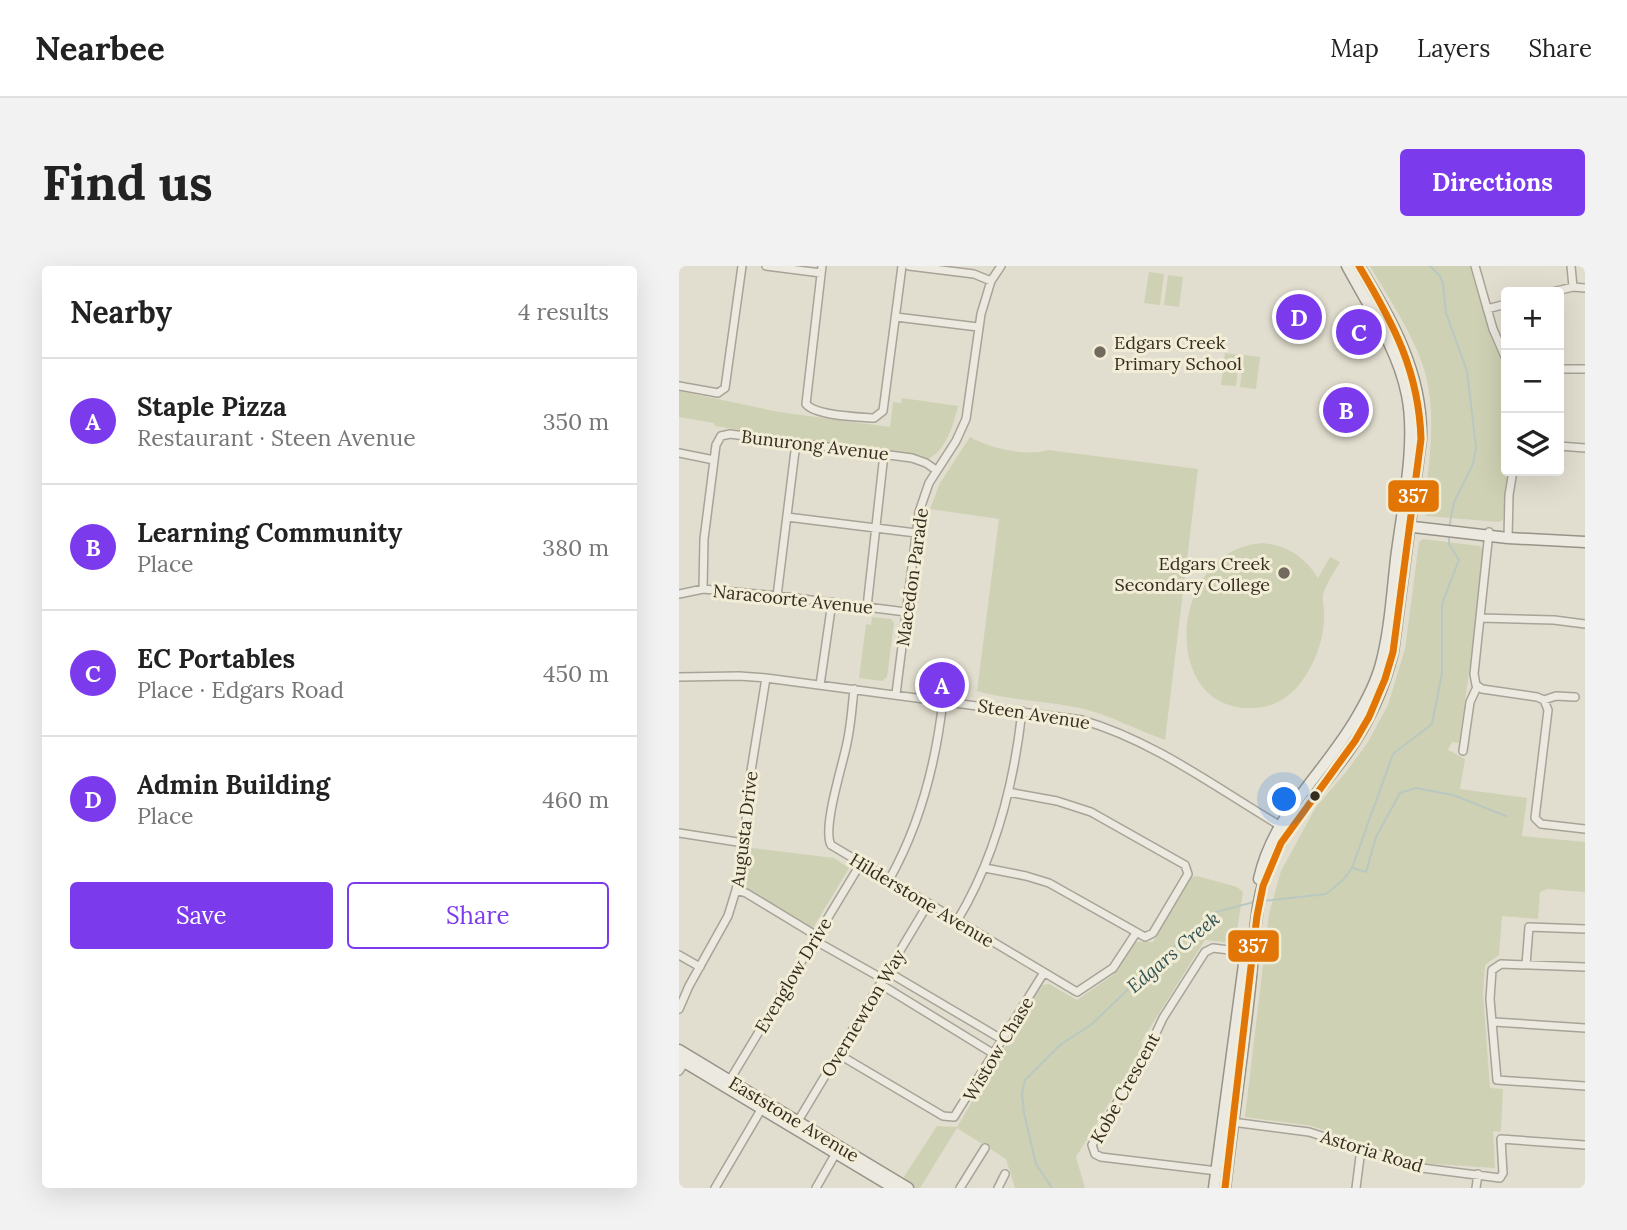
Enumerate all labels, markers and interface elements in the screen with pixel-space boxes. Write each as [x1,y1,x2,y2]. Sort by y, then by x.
text: Nearbee [35,27,165,69]
text: Map [1330,33,1379,64]
text: Layers [1417,33,1490,64]
text: Share [1528,33,1592,64]
button: Directions [1400,149,1585,216]
text: Find us [42,151,213,213]
map controls [1501,287,1564,476]
button: + [1501,287,1564,350]
pin: D [1276,291,1322,343]
text: Nearby [70,293,172,331]
text: 4 results [518,297,609,326]
pin: C [1336,306,1382,358]
place label: Edgars Creek Primary School [1114,331,1242,375]
marker: Edgars Creek Primary School [1092,344,1108,360]
button: − [1501,350,1564,413]
pin: B [1323,384,1369,436]
text: Staple Pizza [137,390,287,423]
text: A [85,407,101,436]
text: 350 m [543,407,609,436]
button: layers [1501,413,1564,476]
text: Restaurant · Steen Avenue [137,423,416,452]
street label: Bunurong Avenue [740,425,890,465]
line badge: 357 [1387,479,1440,513]
text: 357 [1398,484,1428,508]
street label: Macedon Parade [891,506,933,648]
text: Learning Community [137,516,402,549]
text: B [85,533,101,562]
text: 380 m [542,533,609,562]
text: Place [137,549,194,578]
place label: Edgars Creek Secondary College [1115,552,1270,596]
marker: Edgars Creek Secondary College [1276,565,1292,581]
street label: Naracoorte Avenue [712,579,874,619]
text: EC Portables [137,642,295,675]
text: C [85,659,101,688]
text: 450 m [543,659,609,688]
pin: A [919,659,965,711]
text: Place · Edgars Road [137,675,344,704]
street label: Steen Avenue [976,694,1092,734]
text: Admin Building [137,768,330,801]
street label: Augusta Drive [725,769,763,889]
your location [1267,782,1301,816]
text: D [84,785,102,814]
text: 460 m [542,785,609,814]
unlabelled marker [1308,789,1322,803]
text: Place [137,801,194,830]
street label: Hilderstone Avenue [846,848,999,952]
button: Save [70,882,333,949]
button: Share [347,882,609,949]
water label: Edgars Creek [1122,906,1224,998]
street label: Evenglow Drive [750,913,837,1037]
line badge: 357 [1227,929,1280,963]
text: 357 [1238,934,1268,958]
street label: Overnewton Way [816,945,910,1081]
street label: Wistow Chase [958,992,1038,1106]
street label: Kobe Crescent [1085,1029,1165,1147]
street label: Eaststone Avenue [725,1071,864,1167]
street label: Astoria Road [1317,1124,1426,1178]

